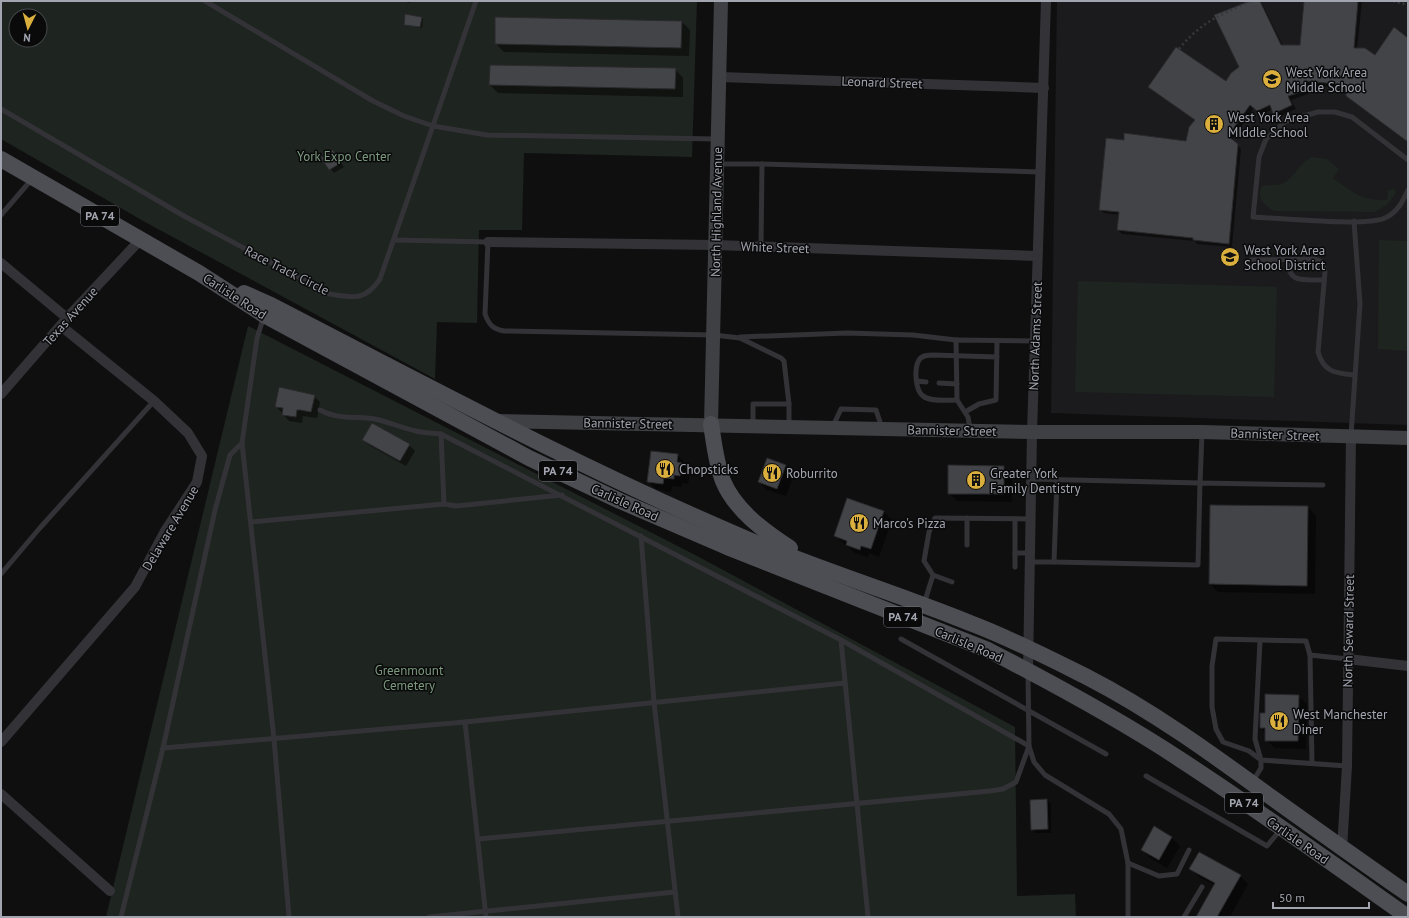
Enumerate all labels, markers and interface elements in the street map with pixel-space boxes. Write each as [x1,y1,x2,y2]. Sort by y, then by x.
north arrow [8,8,48,48]
text: N [23,31,31,45]
place label: West York Area Middle School [1286,64,1367,96]
school or university icon: West York Area Middle School [1261,68,1283,90]
street label: Leonard Street [841,73,923,92]
place label: West York Area MIddle School [1228,109,1309,141]
building icon: West York Area MIddle School [1203,113,1225,135]
street label: North Highland Avenue [707,147,726,277]
park label: York Expo Center [297,148,392,165]
road number: PA 74 [81,206,119,226]
street label: White Street [740,238,810,257]
street label: Race Track Circle [242,242,332,299]
place label: West York Area School District [1244,242,1326,274]
school or university icon: West York Area School District [1219,246,1241,268]
street label: Carlisle Road [200,270,270,323]
street label: North Adams Street [1025,281,1046,391]
street label: Texas Avenue [39,283,101,350]
street label: Bannister Street [583,414,673,433]
street label: Bannister Street [907,421,997,440]
street label: Bannister Street [1230,424,1320,445]
restaurant icon: Chopsticks [654,458,676,480]
road number: PA 74 [539,461,577,481]
place label: Chopsticks [679,461,738,478]
restaurant icon: Roburrito [761,462,783,484]
place label: Roburrito [786,465,838,482]
place label: Greater York Family Dentistry [990,465,1081,497]
building icon: Greater York Family Dentistry [965,469,987,491]
street label: Carlisle Road [588,480,661,525]
street label: Delaware Avenue [138,483,202,574]
restaurant icon: Marco's Pizza [848,512,870,534]
place label: Marco's Pizza [873,515,946,532]
street label: North Seward Street [1339,574,1358,688]
road number: PA 74 [884,607,922,627]
street label: Carlisle Road [932,623,1005,666]
park label: Greenmount Cemetery [375,662,444,694]
place label: West Manchester Diner [1293,706,1388,738]
restaurant icon: West Manchester Diner [1268,710,1290,732]
road number: PA 74 [1225,793,1263,813]
street label: Carlisle Road [1263,813,1332,868]
scale bar [1273,884,1369,910]
text: 50 m [1279,890,1305,905]

